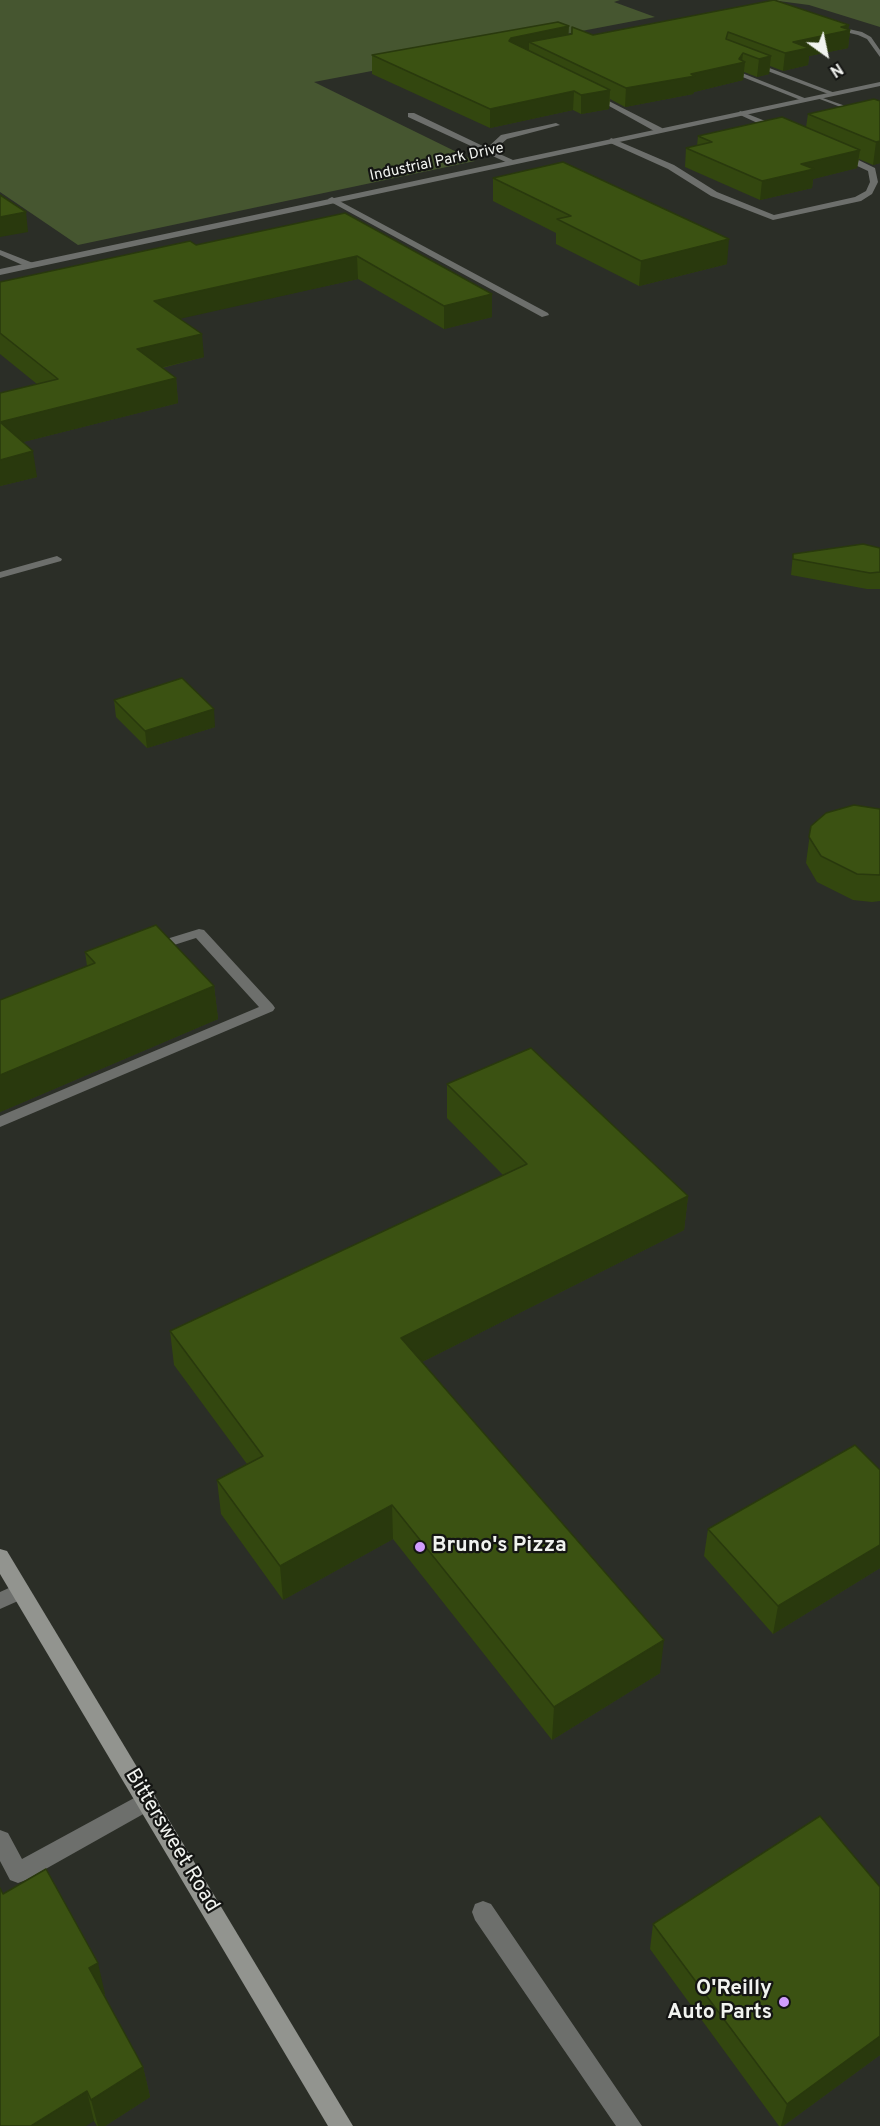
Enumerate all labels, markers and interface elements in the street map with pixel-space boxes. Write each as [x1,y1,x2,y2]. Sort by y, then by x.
north arrow [796,24,856,84]
text: N [826,58,846,81]
street label: Industrial Park Drive [368,140,506,186]
place label: Bruno's Pizza [432,1534,567,1560]
marker: Bruno's Pizza [413,1540,427,1554]
street label: Bittersweet Road [118,1765,224,1917]
place label: O'Reilly Auto Parts [667,1977,772,2027]
marker: O'Reilly Auto Parts [777,1995,791,2009]

